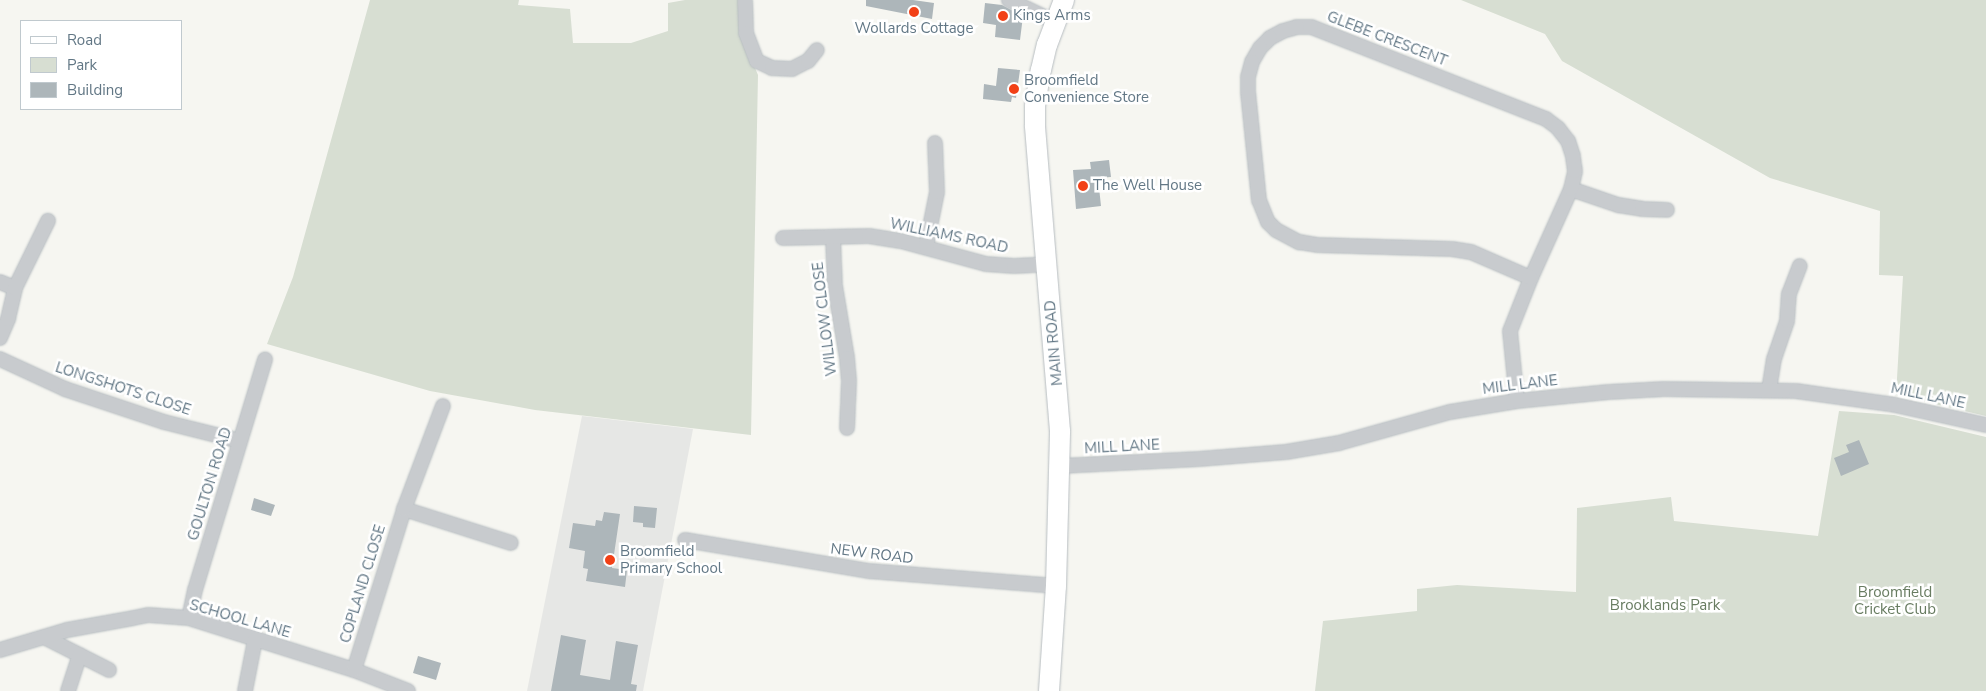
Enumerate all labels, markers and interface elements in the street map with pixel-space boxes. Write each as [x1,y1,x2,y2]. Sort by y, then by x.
marker: Wollards Cottage [908,6,920,18]
place label: Kings Arms [1013,7,1091,25]
street label: GLEBE CRESCENT [1324,8,1450,70]
marker: Kings Arms [997,10,1009,22]
legend [20,20,182,110]
place label: Wollards Cottage [855,20,973,38]
text: Road [67,30,102,50]
text: Park [67,55,97,75]
place label: Broomfield Convenience Store [1024,71,1149,106]
text: Building [67,80,123,100]
marker: Broomfield Convenience Store [1008,83,1020,95]
place label: The Well House [1093,177,1202,195]
marker: The Well House [1077,180,1089,192]
street label: WILLIAMS ROAD [888,215,1010,257]
street label: WILLOW CLOSE [809,261,841,377]
street label: MAIN ROAD [1041,299,1067,387]
street label: LONGSHOTS CLOSE [53,359,193,419]
street label: MILL LANE [1481,371,1559,399]
street label: MILL LANE [1889,379,1967,413]
street label: GOULTON ROAD [184,425,236,543]
street label: MILL LANE [1084,436,1160,458]
street label: COPLAND CLOSE [336,523,390,645]
street label: NEW ROAD [829,540,915,568]
place label: Broomfield Primary School [620,542,722,577]
marker: Broomfield Primary School [604,554,616,566]
park label: Broomfield Cricket Club [1854,583,1936,618]
street label: SCHOOL LANE [187,596,293,642]
park label: Brooklands Park [1610,597,1720,615]

